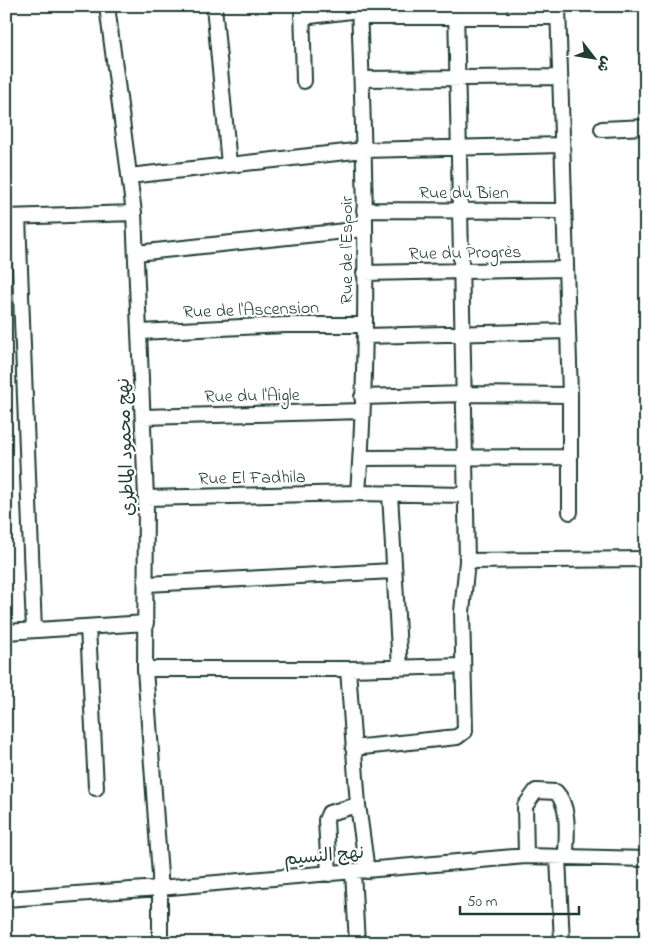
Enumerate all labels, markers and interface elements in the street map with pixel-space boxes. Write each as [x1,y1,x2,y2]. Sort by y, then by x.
north arrow [570,32,620,82]
text: ش [591,52,617,76]
street label: Rue du Bien [419,181,509,207]
street label: Rue de l'Espoir [335,195,361,304]
street label: Rue du Progrès [408,240,522,269]
street label: Rue de l'Ascension [183,296,320,326]
street label: نهج محمود الماطري [112,378,142,516]
street label: Rue du l'Aigle [204,383,301,412]
street label: Rue El Fadhila [198,465,306,493]
street label: نهج النسيم [283,841,365,873]
scale bar [460,884,578,916]
text: 50 m [467,891,498,913]

